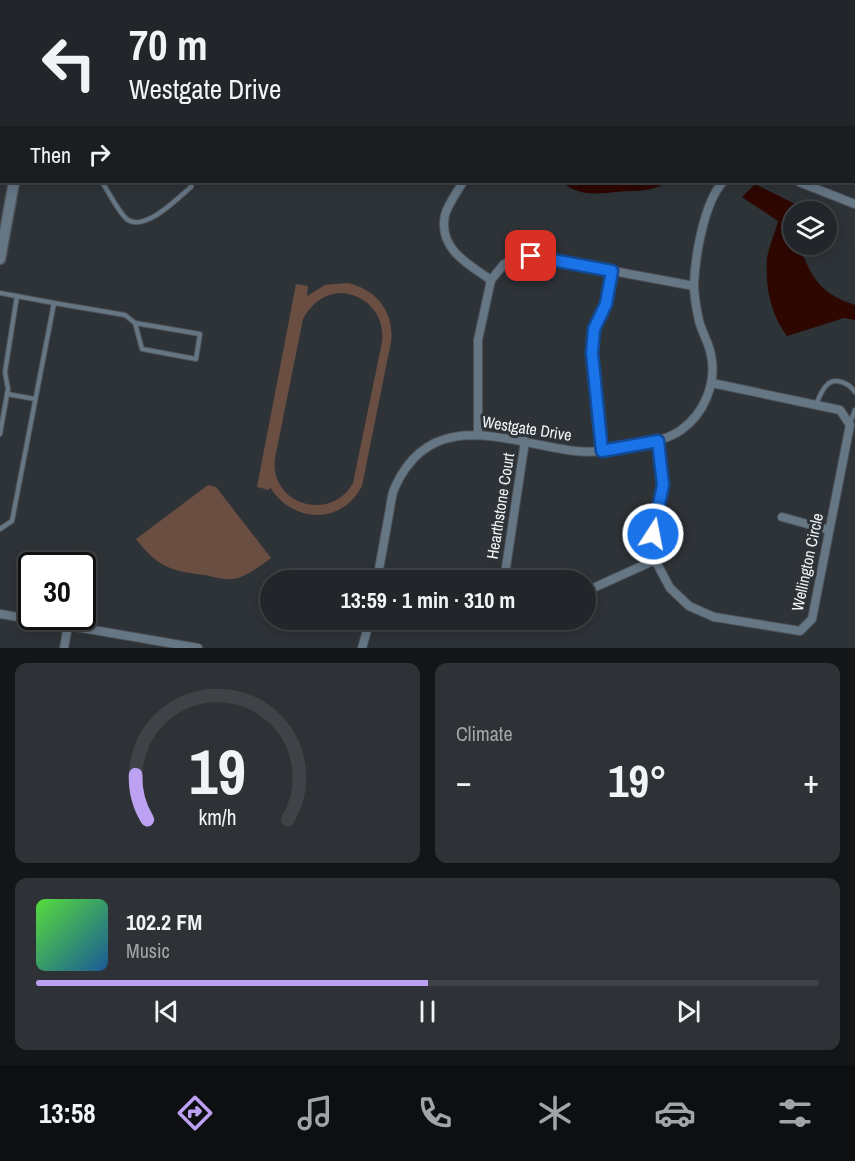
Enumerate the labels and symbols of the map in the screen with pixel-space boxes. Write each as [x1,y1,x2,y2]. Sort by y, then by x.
pin [505,230,556,281]
street label: Westgate Drive [481,410,573,446]
street label: Hearthstone Court [481,451,519,561]
position arrow [621,502,685,566]
street label: Wellington Circle [786,511,828,613]
speed limit sign: 30 [18,552,96,630]

